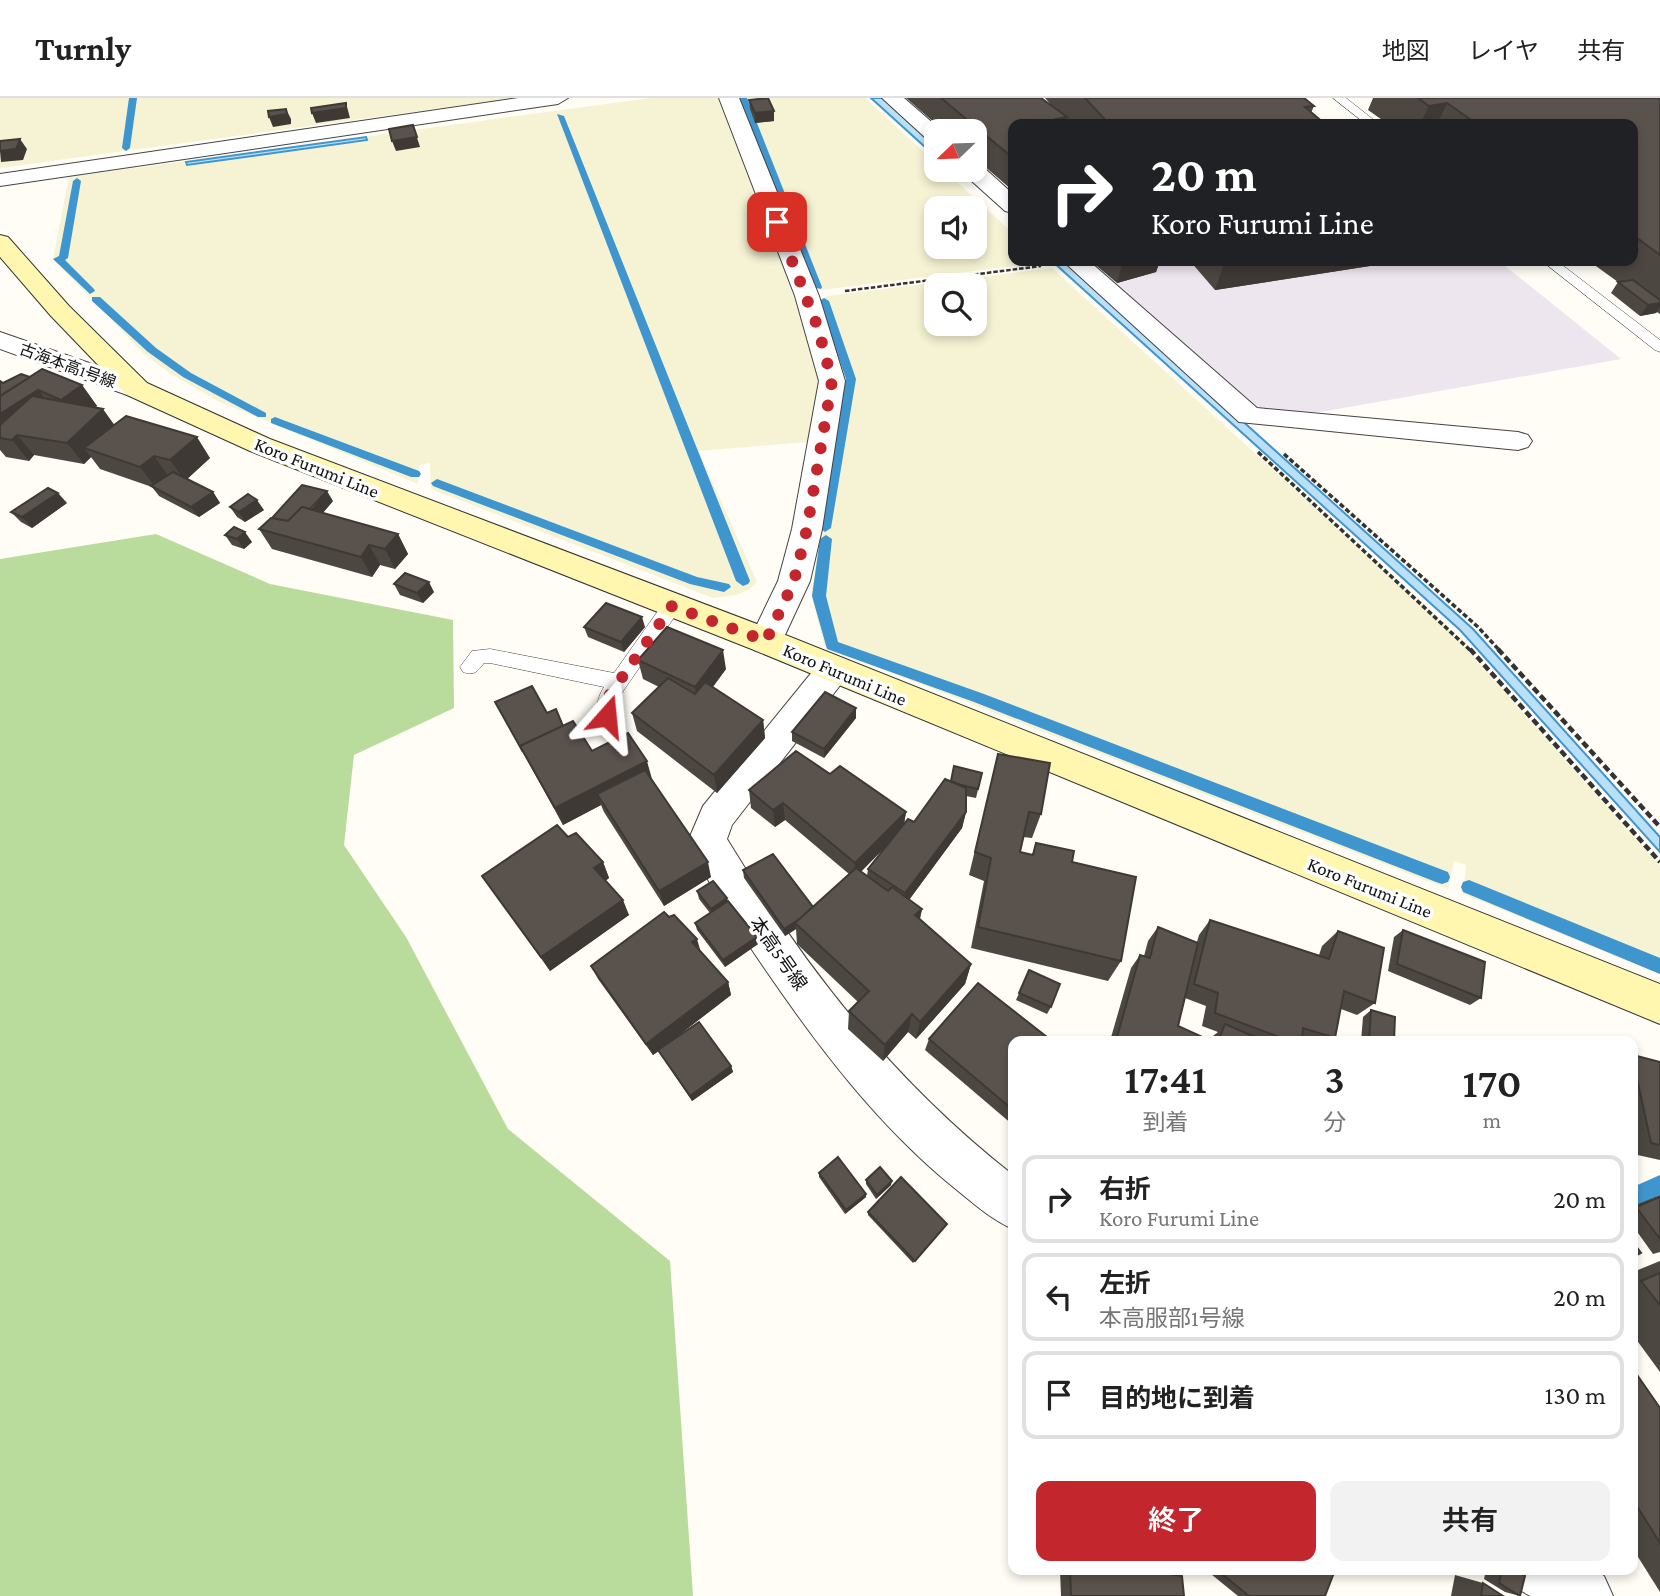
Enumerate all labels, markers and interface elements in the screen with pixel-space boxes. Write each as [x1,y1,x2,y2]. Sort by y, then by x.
text: Turnly [35,30,131,67]
text: 地図 [1382,37,1430,64]
text: レイヤ [1468,37,1539,64]
text: 共有 [1577,37,1625,64]
north arrow [924,119,987,182]
map controls [924,119,987,336]
icon: right [1036,147,1127,238]
text: 20 m [1151,147,1257,202]
pin [747,192,807,252]
button: sound [924,196,987,259]
icon: arrive [758,203,796,241]
text: Koro Furumi Line [1151,205,1374,241]
button: search [924,273,987,336]
street label: 古海本高1号線 [17,340,118,391]
street label: Koro Furumi Line [252,433,382,502]
street label: Koro Furumi Line [780,639,910,710]
position arrow [570,679,644,753]
street label: Koro Furumi Line [1305,853,1435,922]
street label: 本高5号線 [746,912,812,994]
text: 17:41 [1124,1055,1207,1102]
text: 3 [1324,1055,1345,1102]
text: 170 [1462,1059,1522,1106]
text: m [1483,1107,1501,1133]
text: 到着 [1143,1109,1189,1135]
text: 分 [1323,1109,1346,1135]
text: 右折 [1099,1175,1151,1204]
icon: right [1040,1180,1078,1218]
text: 20 m [1553,1185,1606,1214]
text: Koro Furumi Line [1099,1205,1259,1231]
text: 左折 [1099,1269,1151,1298]
icon: left [1040,1278,1078,1316]
text: 20 m [1553,1283,1606,1312]
text: 本高服部1号線 [1099,1305,1245,1331]
icon: arrive [1040,1376,1078,1414]
text: 130 m [1545,1381,1606,1410]
text: 目的地に到着 [1099,1384,1255,1413]
button: 終了 [1036,1481,1316,1561]
button: 共有 [1330,1481,1610,1561]

